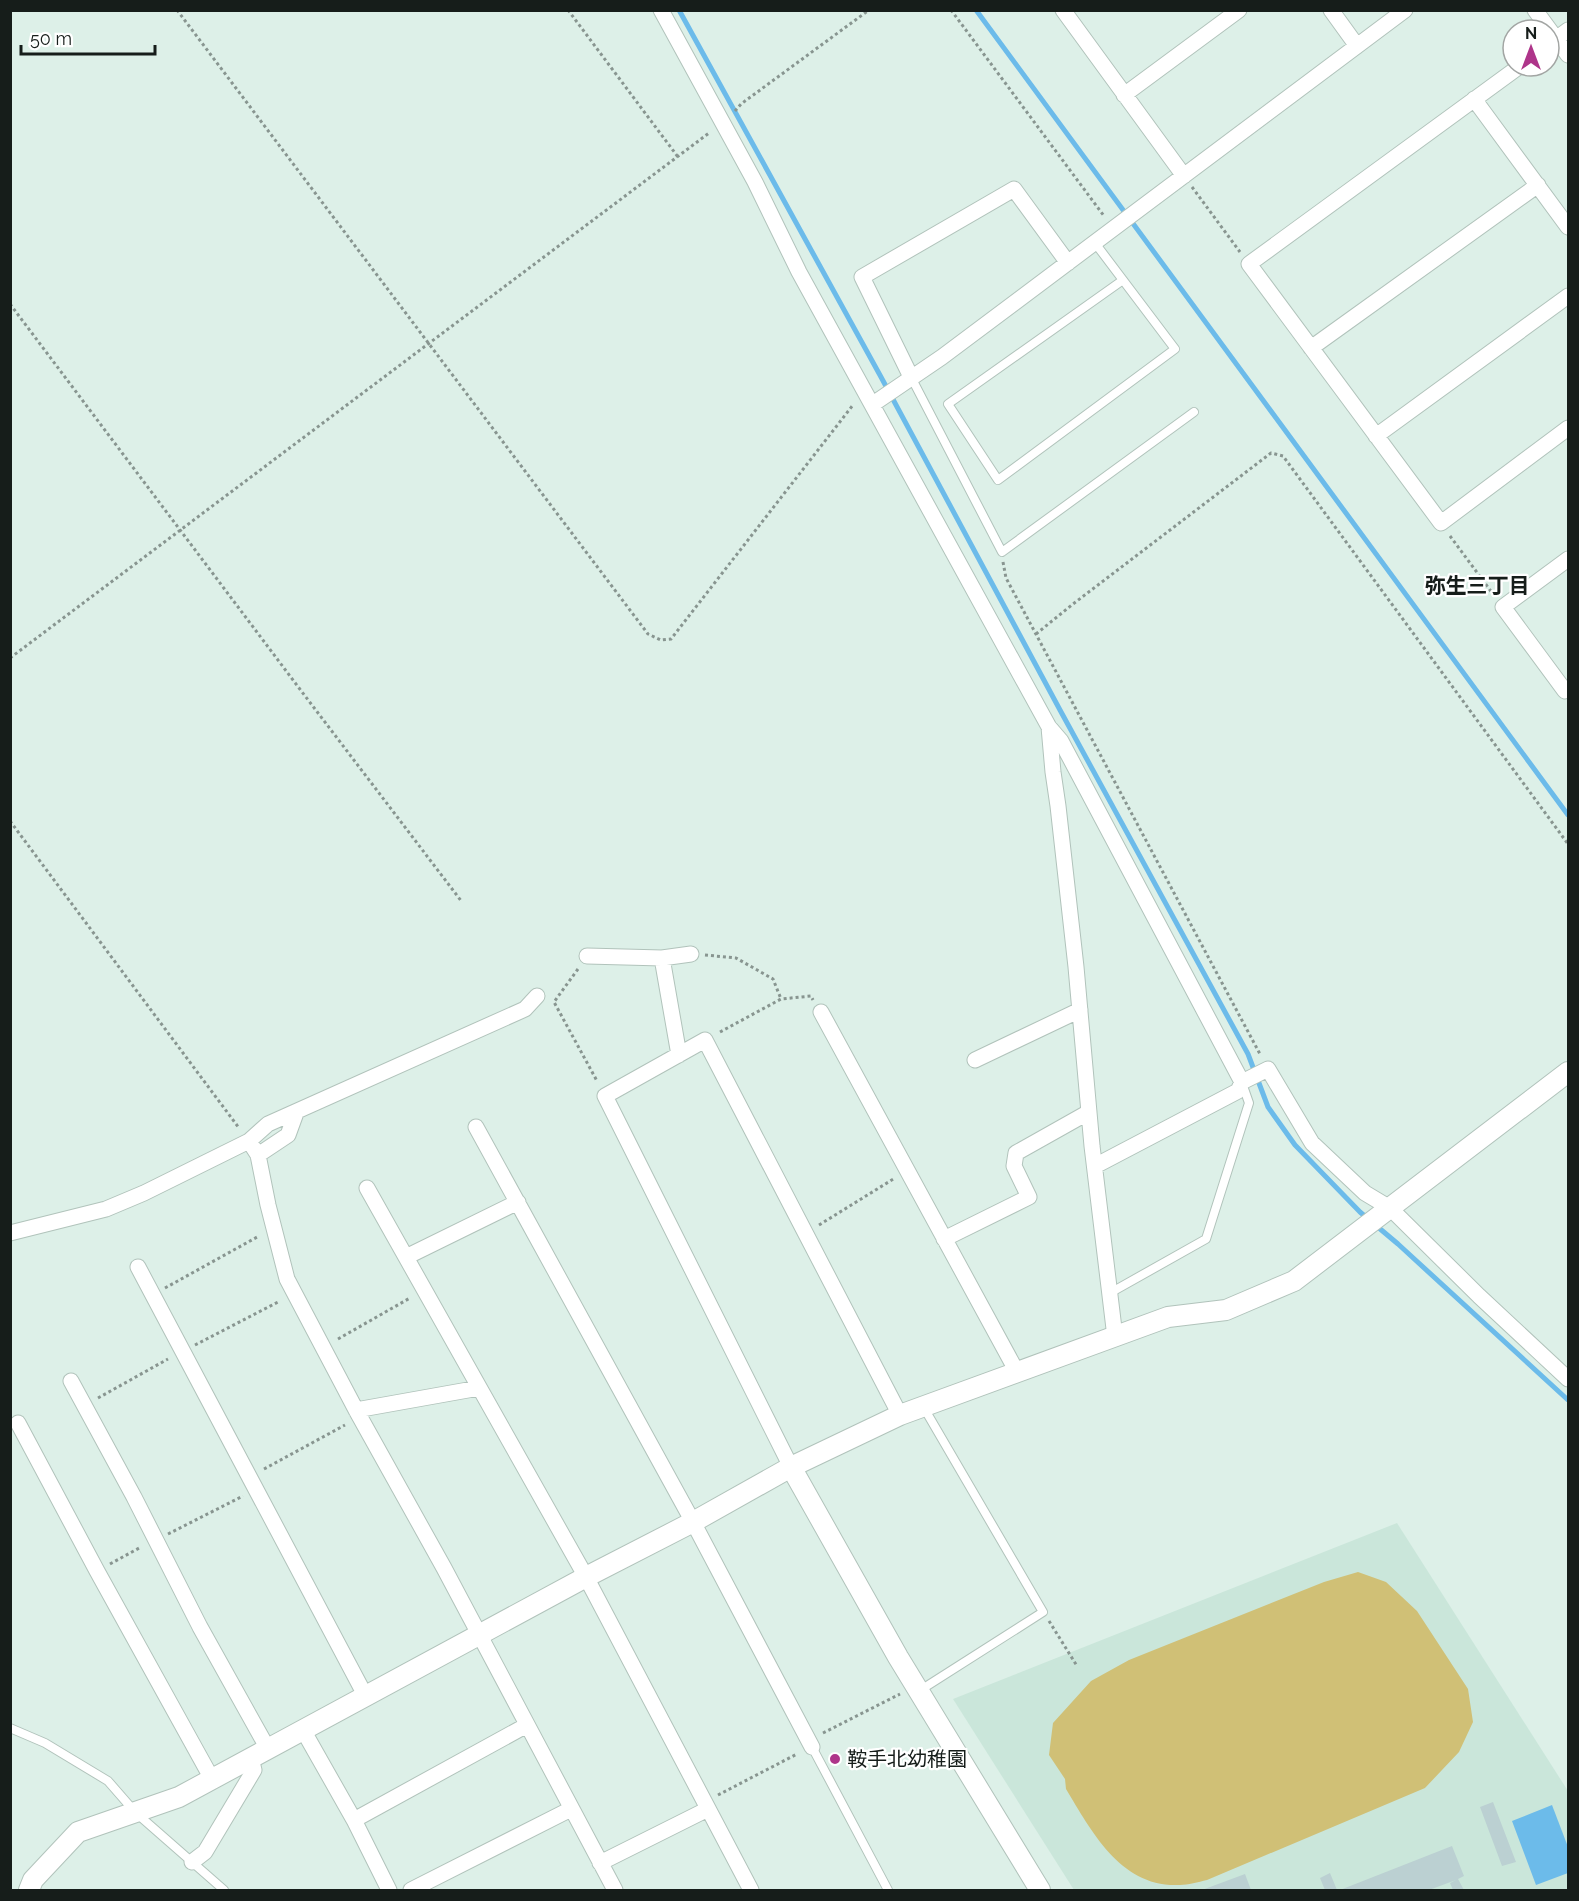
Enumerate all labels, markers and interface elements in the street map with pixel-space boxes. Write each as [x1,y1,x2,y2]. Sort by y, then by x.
scale bar [21,18,154,56]
north arrow [1501,18,1561,78]
text: N [1525,24,1537,43]
text: 50 m [30,28,72,49]
district label: 弥生三丁目 [1425,573,1530,598]
place label: 鞍手北幼稚園 [847,1747,967,1771]
marker: 鞍手北幼稚園 [828,1752,842,1766]

